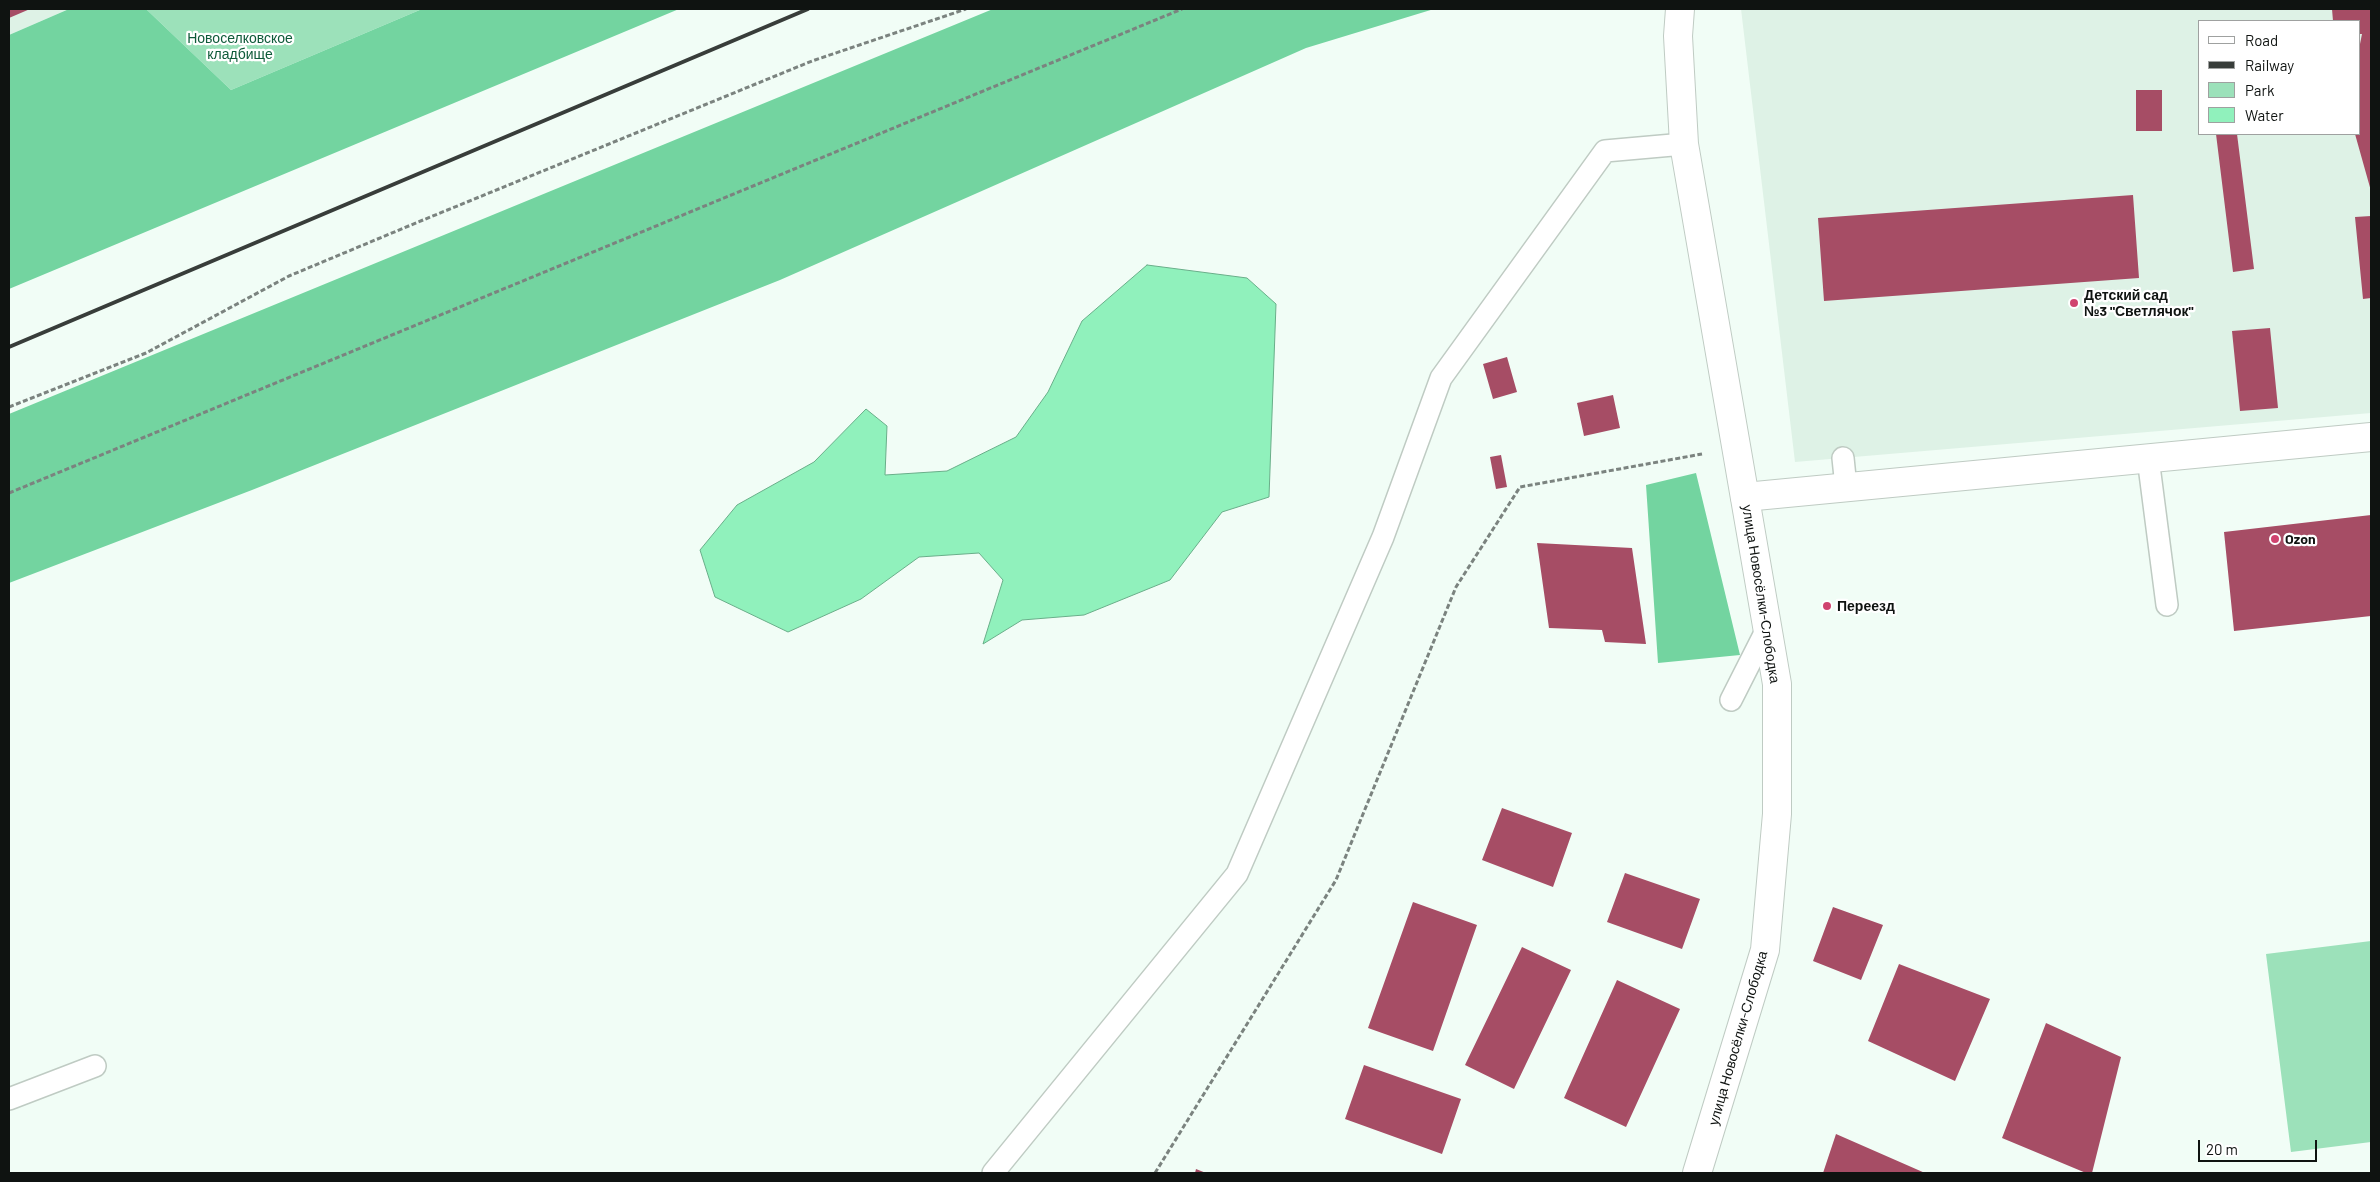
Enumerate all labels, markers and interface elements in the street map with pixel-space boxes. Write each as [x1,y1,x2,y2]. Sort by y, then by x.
legend [2198,20,2360,135]
park label: Новоселковское кладбище [187,30,293,62]
text: Road [2245,31,2278,49]
text: Railway [2245,56,2294,74]
text: Park [2245,81,2274,99]
text: Water [2245,106,2284,124]
place label: Детский сад №3 "Светлячок" [2084,287,2194,320]
marker: Детский сад №3 "Светлячок" [2068,297,2080,309]
street label: улица Новосёлки-Слободка [1739,503,1783,685]
place label: Ozon [2285,531,2316,547]
marker: Ozon [2269,533,2281,545]
place label: Переезд [1837,598,1895,614]
marker: Переезд [1821,600,1833,612]
street label: улица Новосёлки-Слободка [1705,949,1771,1127]
scale bar [2200,1130,2319,1162]
text: 20 m [2206,1140,2238,1158]

